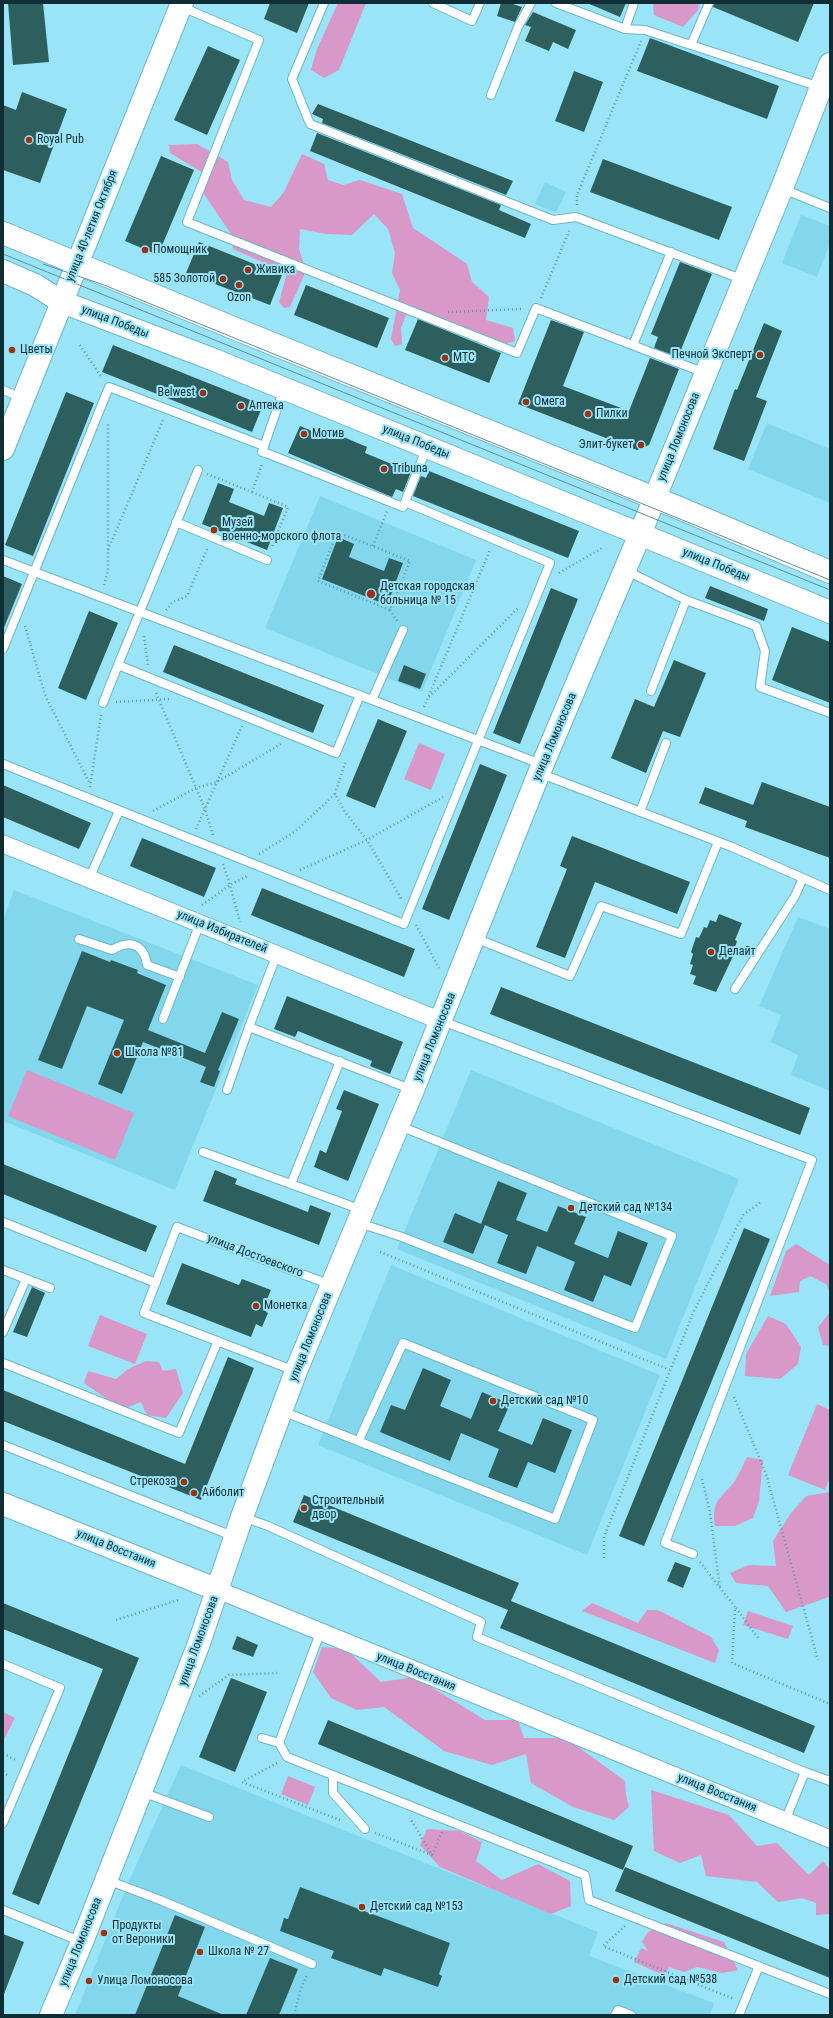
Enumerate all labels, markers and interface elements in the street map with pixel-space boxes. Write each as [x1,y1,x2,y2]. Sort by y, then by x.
place label: Royal Pub [37,133,84,147]
marker: Royal Pub [24,135,34,145]
street label: улица 40-летия Октября [63,168,121,284]
place label: Помощник [153,243,207,257]
marker: Помощник [140,245,150,255]
place label: Живика [256,263,295,277]
marker: Живика [243,265,253,275]
place label: 585 Золотой [153,272,215,286]
marker: 585 Золотой [218,274,228,284]
marker: Ozon [234,280,244,290]
place label: Ozon [227,291,251,305]
street label: улица Победы [79,303,151,341]
place label: Цветы [20,343,53,357]
marker: Цветы [7,345,17,355]
place label: Печной Эксперт [672,348,752,362]
marker: Печной Эксперт [755,350,765,360]
place label: МТС [453,351,475,365]
marker: МТС [440,353,450,363]
place label: Belwest [158,386,195,400]
marker: Belwest [198,388,208,398]
street label: улица Ломоносова [655,391,703,483]
place label: Омега [534,395,565,409]
marker: Омега [521,397,531,407]
place label: Аптека [249,399,284,413]
marker: Аптека [236,401,246,411]
place label: Пилки [596,407,628,421]
marker: Пилки [583,409,593,419]
street label: улица Победы [380,422,452,462]
place label: Мотив [312,427,344,441]
marker: Мотив [299,429,309,439]
place label: Элит-букет [579,438,633,452]
marker: Элит-букет [636,440,646,450]
place label: Tribuna [392,462,427,476]
marker: Tribuna [379,464,389,474]
place label: Музей военно-морского флота [222,516,341,544]
marker: Музей военно-морского флота [209,525,219,535]
street label: улица Победы [680,545,752,585]
place label: Детская городская больница № 15 [380,580,475,608]
marker: Детская городская больница № 15 [365,588,377,600]
street label: улица Ломоносова [530,691,580,783]
street label: улица Избирателей [175,907,269,957]
place label: Делайт [719,945,756,959]
marker: Делайт [706,947,716,957]
street label: улица Ломоносова [411,991,459,1083]
place label: Школа №81 [125,1046,183,1060]
marker: Школа №81 [112,1048,122,1058]
place label: Детский сад №134 [579,1201,672,1215]
marker: Детский сад №134 [566,1203,576,1213]
street label: улица Достоевского [205,1231,305,1281]
street label: улица Ломоносова [287,1291,335,1383]
place label: Монетка [264,1299,307,1313]
marker: Монетка [251,1301,261,1311]
place label: Детский сад №10 [501,1394,588,1408]
marker: Детский сад №10 [488,1396,498,1406]
place label: Стрекоза [130,1475,176,1489]
marker: Стрекоза [179,1477,189,1487]
place label: Айболит [202,1486,244,1500]
marker: Айболит [189,1488,199,1498]
place label: Строительный двор [312,1494,384,1522]
marker: Строительный двор [299,1503,309,1513]
street label: улица Восстания [74,1527,158,1571]
street label: улица Ломоносова [176,1594,222,1688]
street label: улица Восстания [374,1650,458,1694]
street label: улица Восстания [675,1771,759,1815]
street label: улица Ломоносова [57,1896,105,1988]
place label: Детский сад №153 [370,1900,463,1914]
marker: Детский сад №153 [357,1902,367,1912]
place label: Продукты от Вероники [112,1919,174,1947]
marker: Продукты от Вероники [99,1928,109,1938]
place label: Школа № 27 [208,1945,269,1959]
marker: Школа № 27 [195,1947,205,1957]
place label: Детский сад №538 [624,1973,717,1987]
place label: Улица Ломоносова [97,1974,193,1988]
marker: Детский сад №538 [611,1975,621,1985]
marker: Улица Ломоносова [84,1976,94,1986]

